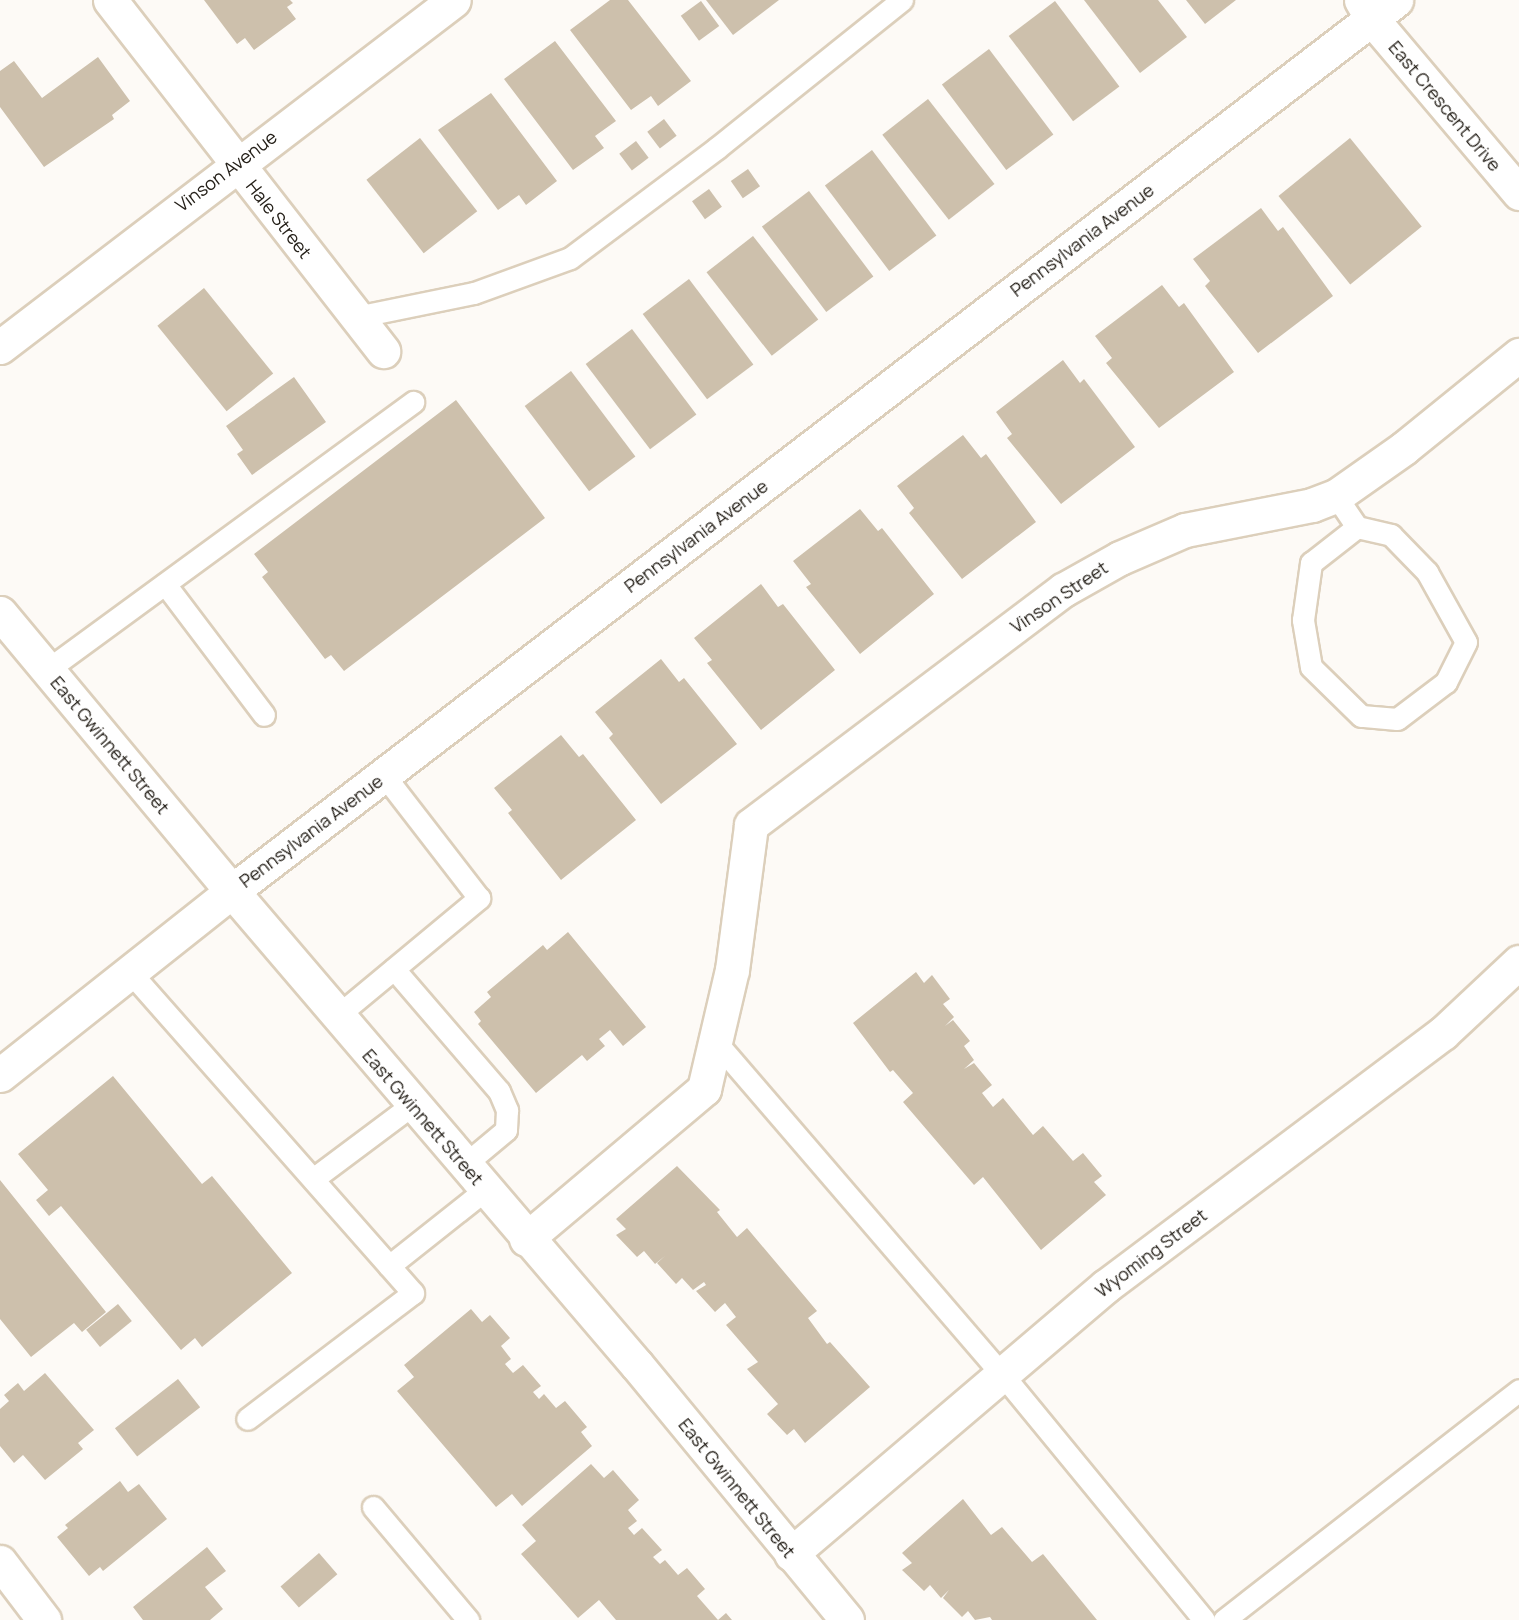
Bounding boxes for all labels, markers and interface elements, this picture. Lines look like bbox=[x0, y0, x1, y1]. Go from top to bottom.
street label: East Crescent Drive bbox=[1384, 37, 1506, 175]
street label: Vinson Avenue bbox=[171, 126, 281, 216]
street label: Hale Street bbox=[242, 176, 316, 262]
street label: Pennsylvania Avenue bbox=[1006, 179, 1158, 301]
street label: Pennsylvania Avenue bbox=[620, 475, 772, 597]
street label: Vinson Street bbox=[1006, 557, 1112, 637]
street label: East Gwinnett Street bbox=[46, 672, 174, 818]
street label: Pennsylvania Avenue bbox=[235, 770, 387, 892]
street label: East Gwinnett Street bbox=[358, 1045, 488, 1189]
street label: Wyoming Street bbox=[1091, 1204, 1211, 1302]
street label: East Gwinnett Street bbox=[674, 1414, 800, 1562]

